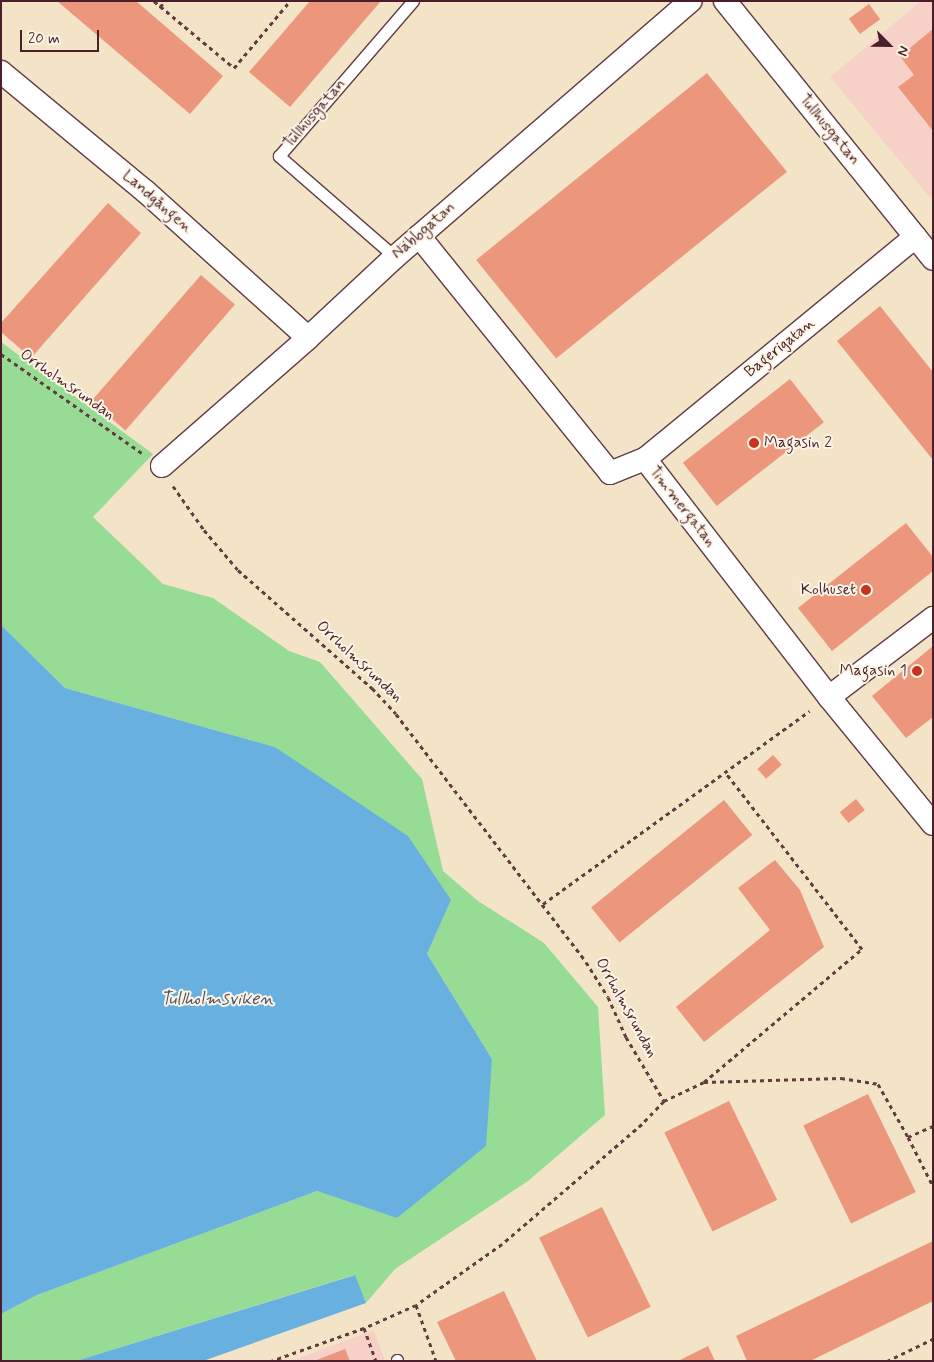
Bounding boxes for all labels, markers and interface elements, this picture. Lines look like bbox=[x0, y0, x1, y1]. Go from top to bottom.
scale bar bbox=[22, 20, 101, 52]
north arrow bbox=[864, 20, 914, 70]
text: 20 m bbox=[28, 29, 60, 49]
text: N bbox=[893, 43, 913, 59]
street label: Tullhusgatan bbox=[280, 75, 350, 153]
street label: Tullhusgatan bbox=[795, 91, 863, 169]
street label: Landgången bbox=[118, 166, 196, 238]
street label: Näbbgatan bbox=[388, 198, 460, 264]
street label: Bagerigatan bbox=[741, 314, 819, 382]
street label: Orrholmsrundan bbox=[16, 345, 118, 425]
place label: Magasin 2 bbox=[764, 433, 832, 453]
marker: Magasin 2 bbox=[748, 437, 760, 449]
street label: Timmergatan bbox=[644, 463, 720, 551]
place label: Kolhuset bbox=[801, 580, 856, 600]
marker: Kolhuset bbox=[860, 584, 872, 596]
street label: Orrholmsrundan bbox=[312, 617, 406, 707]
place label: Magasin 1 bbox=[840, 661, 907, 681]
marker: Magasin 1 bbox=[911, 665, 923, 677]
street label: Orrholmsrundan bbox=[591, 955, 661, 1061]
water label: Tullholmsviken bbox=[160, 988, 274, 1010]

